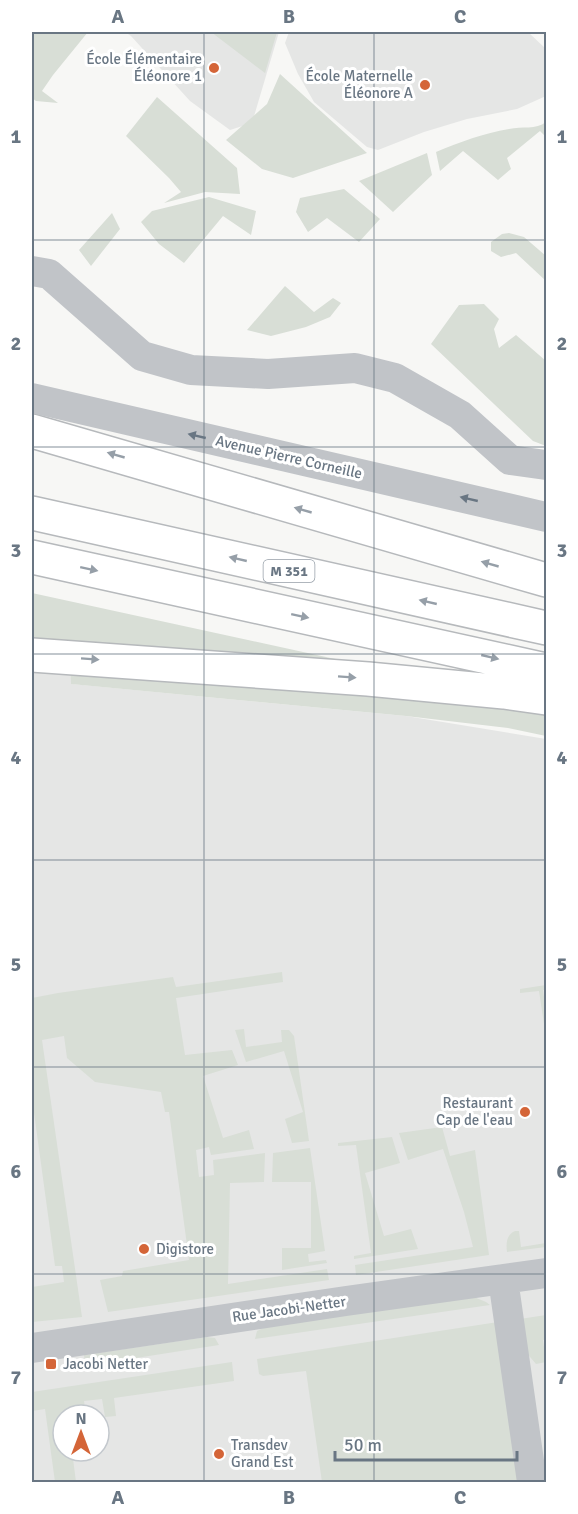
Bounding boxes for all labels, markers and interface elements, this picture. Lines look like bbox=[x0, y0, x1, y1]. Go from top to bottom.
text: A bbox=[112, 4, 125, 29]
text: B bbox=[283, 4, 295, 29]
text: C bbox=[454, 4, 466, 29]
place label: École Élémentaire Éléonore 1 bbox=[86, 49, 202, 85]
marker: École Élémentaire Éléonore 1 bbox=[207, 61, 221, 75]
place label: École Maternelle Éléonore A bbox=[305, 66, 413, 102]
marker: École Maternelle Éléonore A bbox=[418, 78, 432, 92]
text: 1 bbox=[11, 124, 22, 149]
text: 1 bbox=[557, 124, 568, 149]
text: 2 bbox=[11, 331, 21, 356]
text: 2 bbox=[557, 331, 567, 356]
one-way arrow bbox=[188, 430, 206, 440]
street label: Avenue Pierre Corneille bbox=[214, 431, 364, 483]
one-way arrow bbox=[107, 450, 125, 459]
one-way arrow bbox=[460, 493, 478, 503]
one-way arrow bbox=[294, 505, 312, 514]
text: 3 bbox=[11, 538, 21, 563]
text: 3 bbox=[557, 538, 567, 563]
one-way arrow bbox=[228, 554, 247, 563]
one-way arrow bbox=[481, 559, 499, 568]
road number: M 351 bbox=[264, 560, 314, 582]
one-way arrow bbox=[79, 565, 98, 574]
one-way arrow bbox=[418, 597, 437, 606]
one-way arrow bbox=[290, 611, 309, 621]
one-way arrow bbox=[481, 653, 499, 663]
one-way arrow bbox=[80, 654, 99, 663]
one-way arrow bbox=[338, 672, 357, 682]
text: 4 bbox=[11, 745, 22, 770]
text: 4 bbox=[557, 745, 568, 770]
text: 5 bbox=[11, 952, 21, 977]
text: 5 bbox=[557, 952, 567, 977]
place label: Restaurant Cap de l'eau bbox=[436, 1094, 513, 1129]
marker: Restaurant Cap de l'eau bbox=[518, 1105, 532, 1119]
text: 6 bbox=[11, 1159, 22, 1184]
text: 6 bbox=[557, 1159, 568, 1184]
place label: Digistore bbox=[156, 1240, 214, 1258]
marker: Digistore bbox=[137, 1242, 151, 1256]
street label: Rue Jacobi-Netter bbox=[231, 1292, 347, 1326]
place label: Jacobi Netter bbox=[63, 1355, 149, 1373]
marker: Jacobi Netter bbox=[44, 1357, 58, 1371]
text: 7 bbox=[11, 1365, 22, 1390]
text: 7 bbox=[557, 1365, 568, 1390]
north arrow bbox=[51, 1403, 111, 1463]
text: N bbox=[75, 1409, 87, 1429]
scale bar bbox=[335, 1424, 516, 1462]
text: 50 m bbox=[344, 1434, 382, 1456]
place label: Transdev Grand Est bbox=[231, 1436, 293, 1471]
marker: Transdev Grand Est bbox=[212, 1447, 226, 1461]
text: A bbox=[112, 1485, 125, 1510]
text: B bbox=[283, 1485, 295, 1510]
text: C bbox=[454, 1485, 466, 1510]

